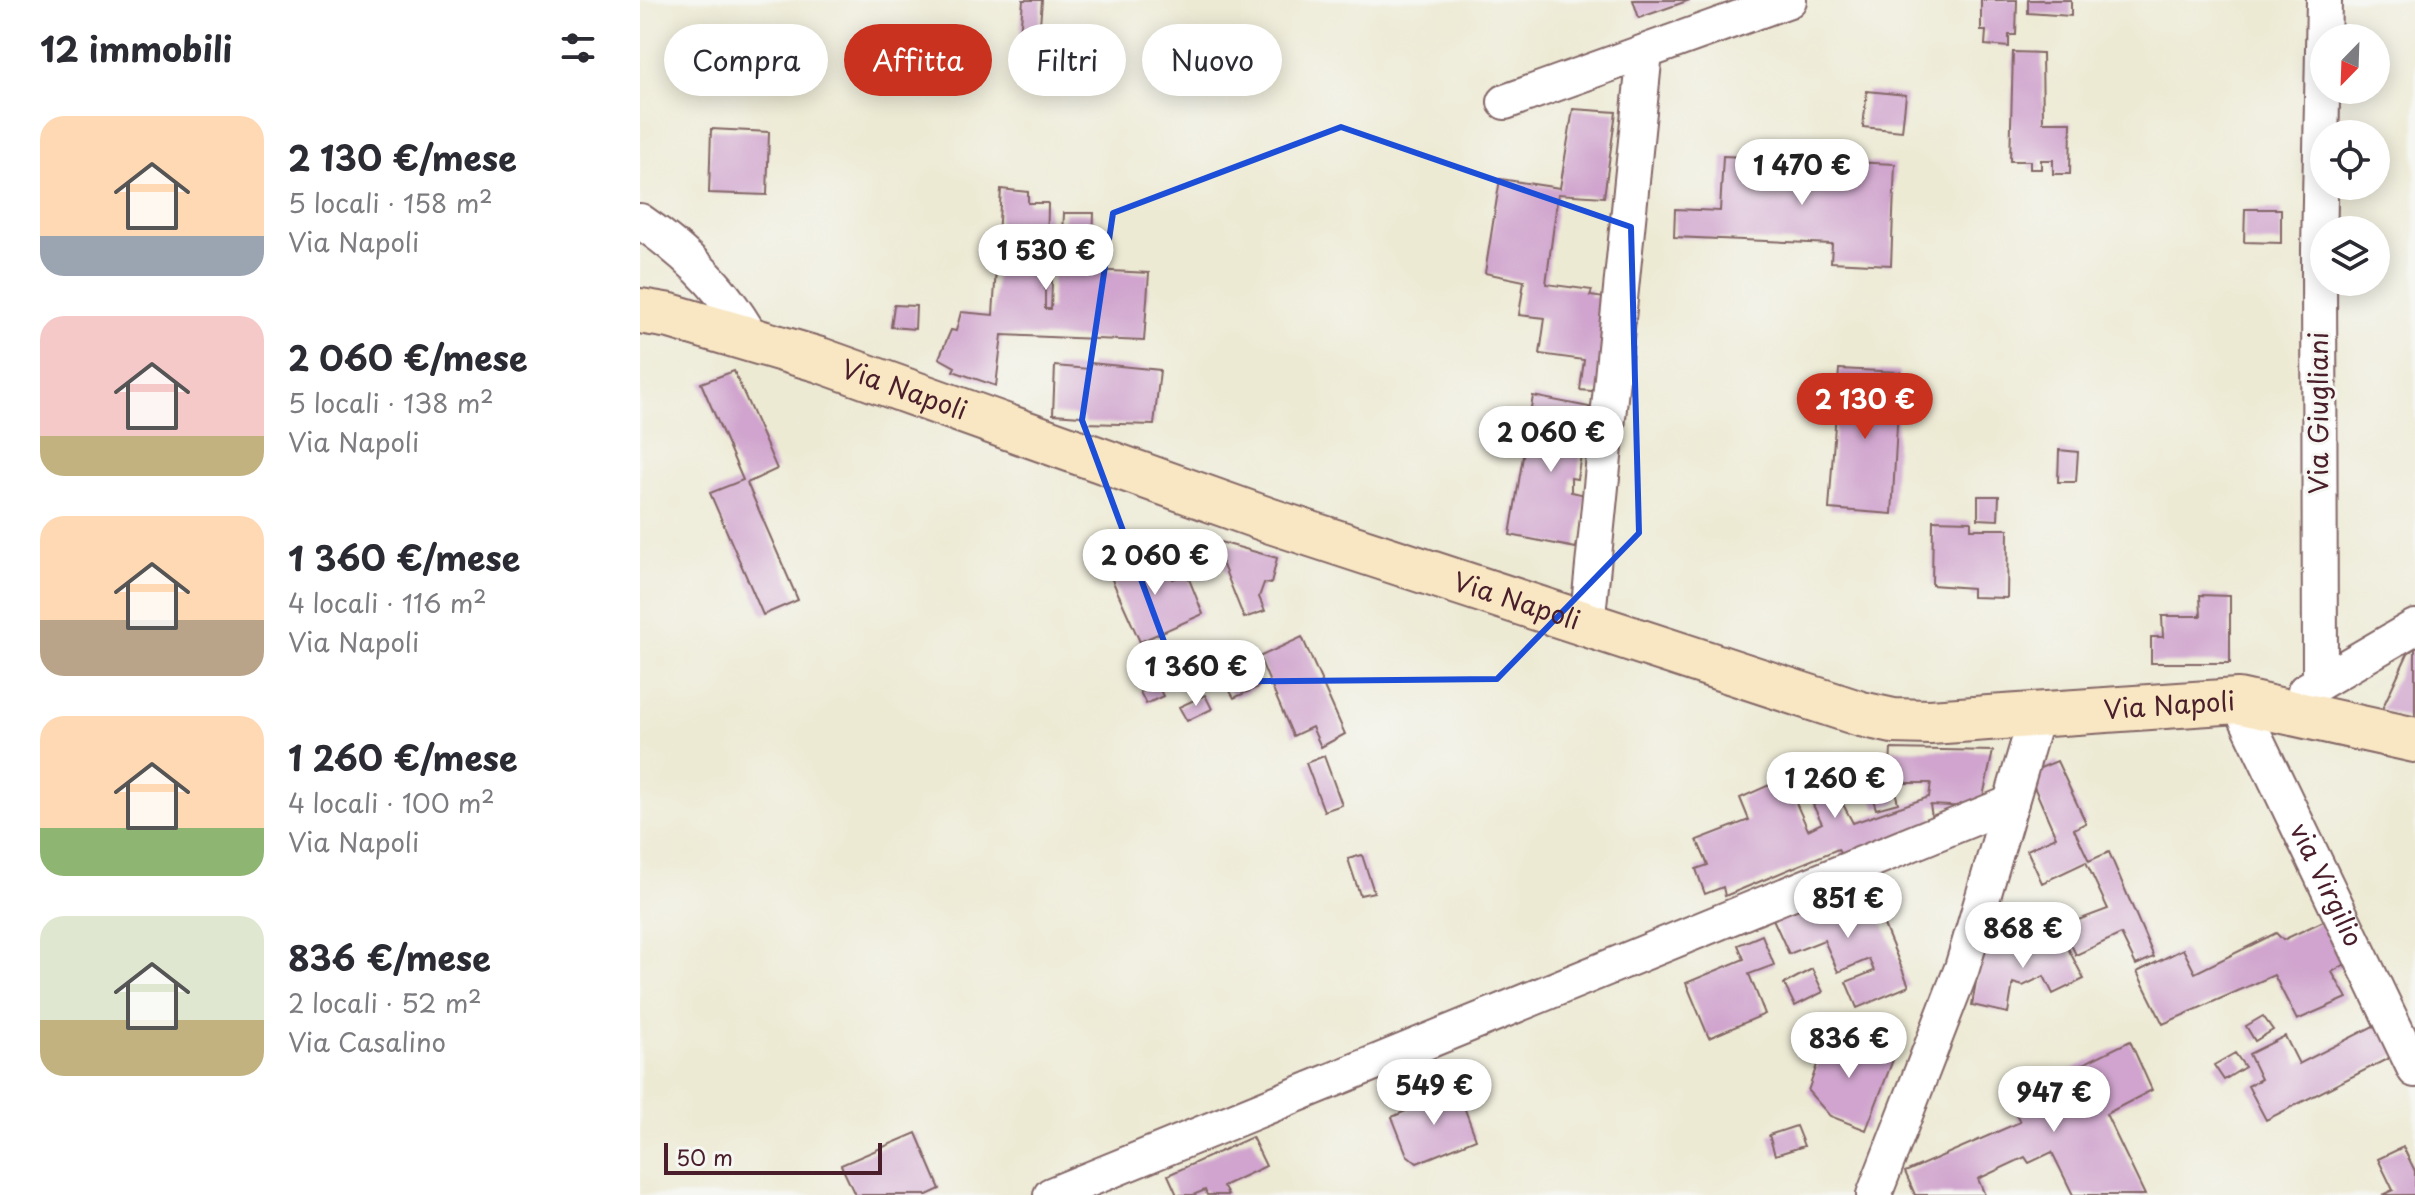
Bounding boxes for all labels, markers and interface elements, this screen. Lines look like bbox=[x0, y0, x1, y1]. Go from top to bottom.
text: 12 immobili bbox=[40, 22, 232, 74]
chip: Compra bbox=[664, 24, 828, 96]
chip: Affitta bbox=[844, 24, 992, 96]
chip: Filtri bbox=[1008, 24, 1126, 96]
chip: Nuovo bbox=[1142, 24, 1282, 96]
north arrow bbox=[2310, 24, 2390, 104]
map controls bbox=[2310, 24, 2390, 296]
icon: filters bbox=[556, 26, 600, 70]
button: locate bbox=[2310, 120, 2390, 200]
text: 2 130 €/mese bbox=[288, 131, 517, 183]
pin: 1 470 € bbox=[1728, 139, 1876, 207]
text: 1 470 € bbox=[1753, 145, 1851, 184]
icon: home bbox=[104, 148, 200, 244]
text: 5 locali · 158 m² bbox=[288, 183, 493, 222]
button: layers bbox=[2310, 216, 2390, 296]
text: Via Napoli bbox=[288, 222, 419, 261]
pin: 1 530 € bbox=[972, 224, 1120, 292]
text: 1 530 € bbox=[996, 230, 1096, 269]
text: 2 060 €/mese bbox=[288, 331, 528, 383]
street label: Via Giugliani bbox=[2298, 332, 2337, 494]
icon: home bbox=[104, 348, 200, 444]
street label: Via Napoli bbox=[836, 348, 973, 429]
pin: 2 130 € bbox=[1791, 373, 1939, 441]
text: 2 130 € bbox=[1815, 379, 1915, 418]
text: 5 locali · 138 m² bbox=[288, 383, 494, 422]
pin: 2 060 € bbox=[1477, 406, 1625, 474]
text: 2 060 € bbox=[1497, 412, 1605, 451]
text: Via Napoli bbox=[288, 422, 419, 461]
pin: 2 060 € bbox=[1081, 529, 1229, 597]
text: 1 360 €/mese bbox=[288, 531, 520, 583]
text: 2 060 € bbox=[1101, 535, 1209, 574]
icon: home bbox=[104, 548, 200, 644]
street label: Via Napoli bbox=[1449, 561, 1586, 639]
text: 4 locali · 116 m² bbox=[288, 583, 487, 622]
text: Via Napoli bbox=[288, 622, 419, 661]
pin: 1 360 € bbox=[1122, 640, 1270, 708]
text: 1 360 € bbox=[1144, 646, 1248, 685]
street label: Via Napoli bbox=[2102, 680, 2236, 728]
text: 1 260 €/mese bbox=[288, 731, 518, 783]
icon: home bbox=[104, 748, 200, 844]
pin: 1 260 € bbox=[1761, 752, 1909, 820]
text: 1 260 € bbox=[1784, 758, 1886, 797]
text: 4 locali · 100 m² bbox=[288, 783, 495, 822]
street label: via Virgilio bbox=[2281, 816, 2374, 953]
text: Via Napoli bbox=[288, 822, 419, 861]
pin: 851 € bbox=[1792, 872, 1904, 940]
text: 851 € bbox=[1812, 878, 1884, 917]
pin: 868 € bbox=[1967, 902, 2079, 970]
text: 868 € bbox=[1983, 908, 2063, 947]
text: 836 €/mese bbox=[288, 931, 491, 983]
icon: home bbox=[104, 948, 200, 1044]
text: 2 locali · 52 m² bbox=[288, 983, 482, 1022]
pin: 836 € bbox=[1793, 1012, 1905, 1080]
text: 836 € bbox=[1809, 1018, 1889, 1057]
text: Via Casalino bbox=[288, 1022, 446, 1061]
pin: 549 € bbox=[1378, 1059, 1490, 1127]
text: 549 € bbox=[1395, 1065, 1473, 1104]
pin: 947 € bbox=[1998, 1066, 2110, 1134]
text: 947 € bbox=[2016, 1072, 2092, 1111]
scale bar bbox=[664, 1139, 882, 1175]
text: 50 m bbox=[676, 1140, 733, 1173]

